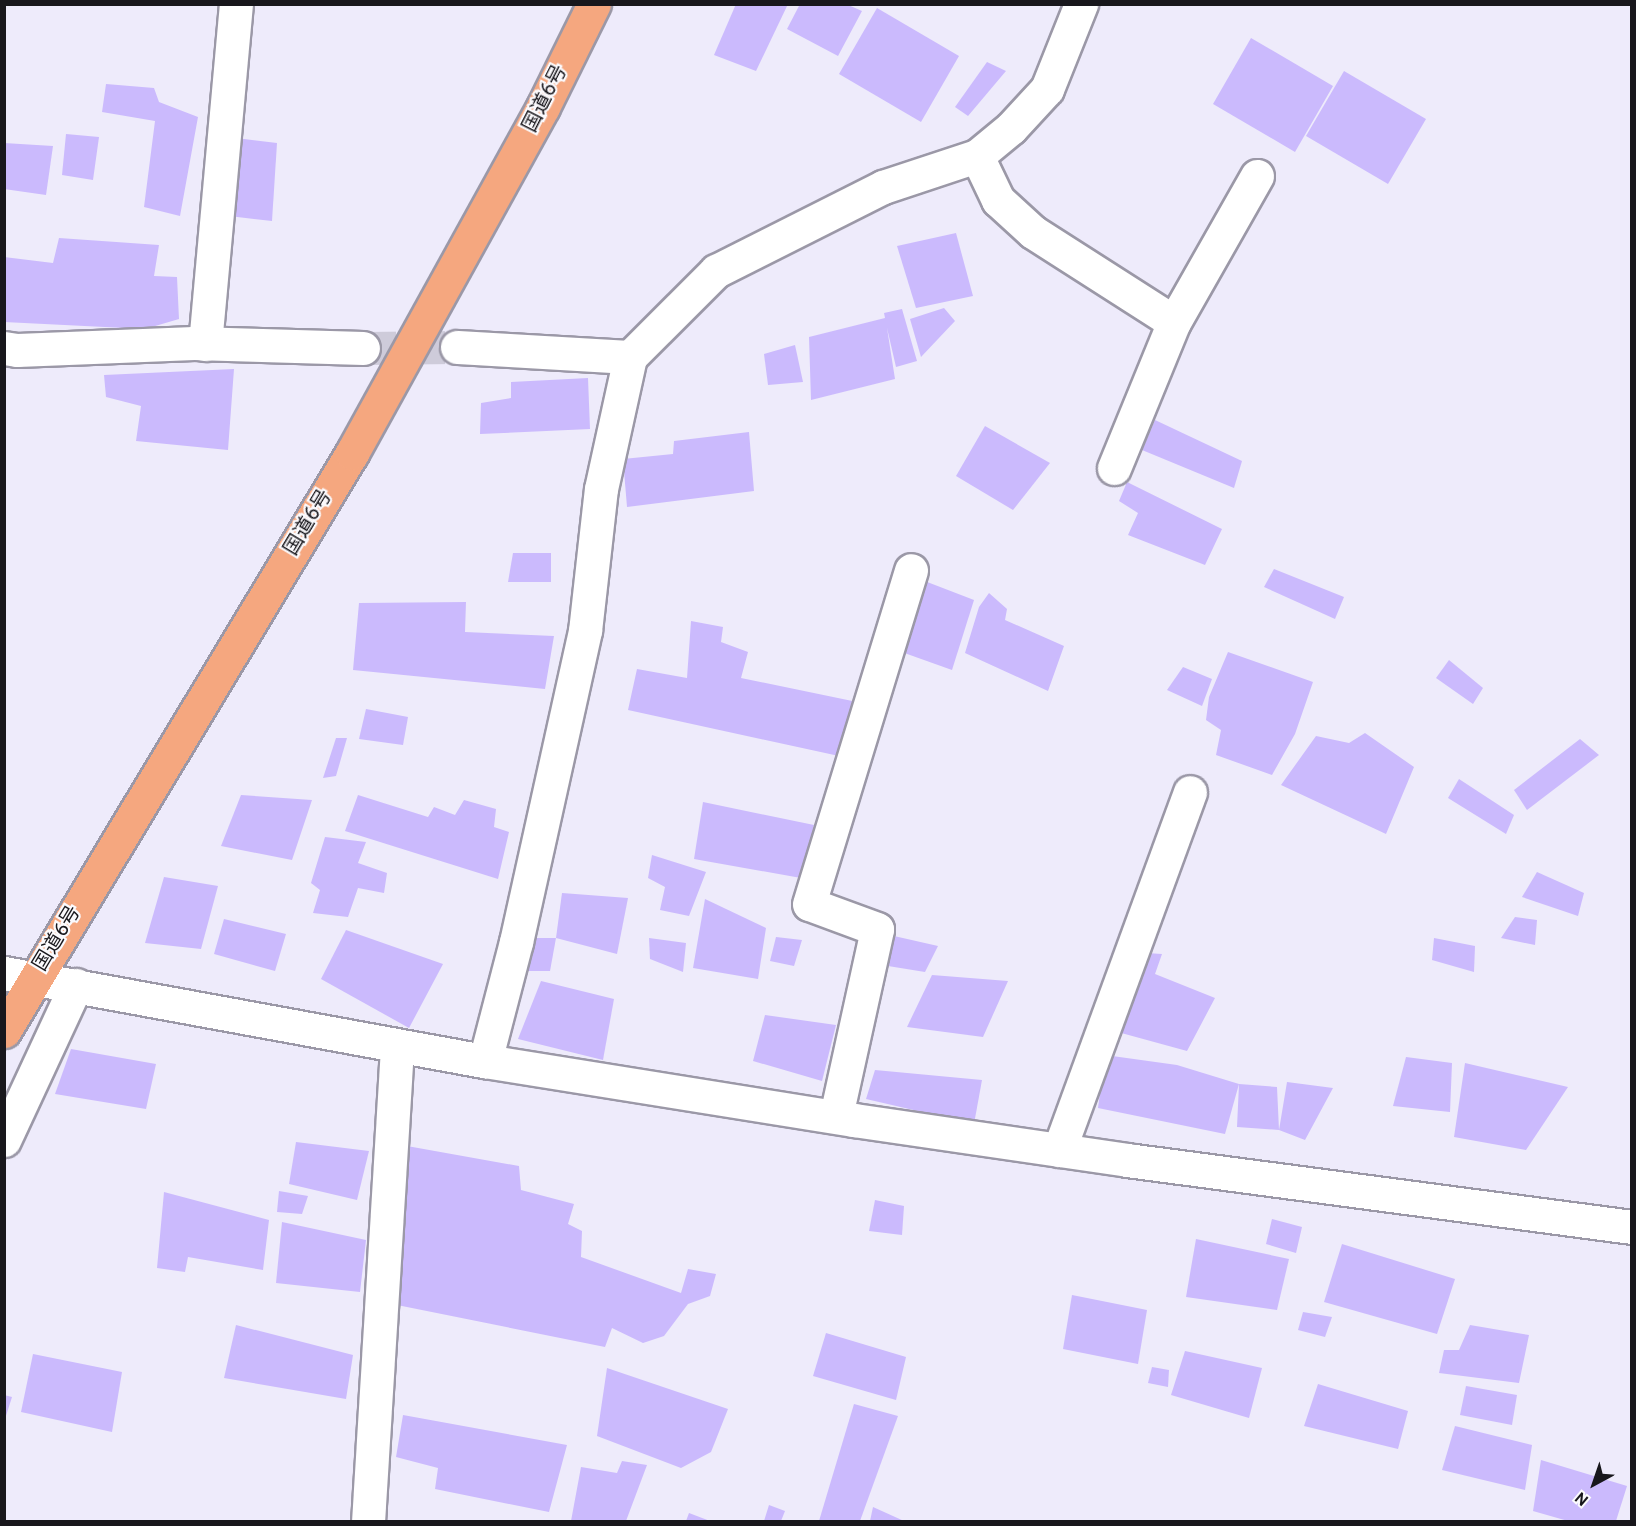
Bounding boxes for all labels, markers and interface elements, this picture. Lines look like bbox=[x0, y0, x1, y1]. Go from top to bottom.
street label: 国道6号 bbox=[519, 62, 573, 136]
street label: 国道6号 bbox=[280, 486, 338, 560]
street label: 国道6号 bbox=[29, 902, 87, 976]
north arrow bbox=[1564, 1454, 1624, 1514]
text: N bbox=[1572, 1486, 1593, 1509]

